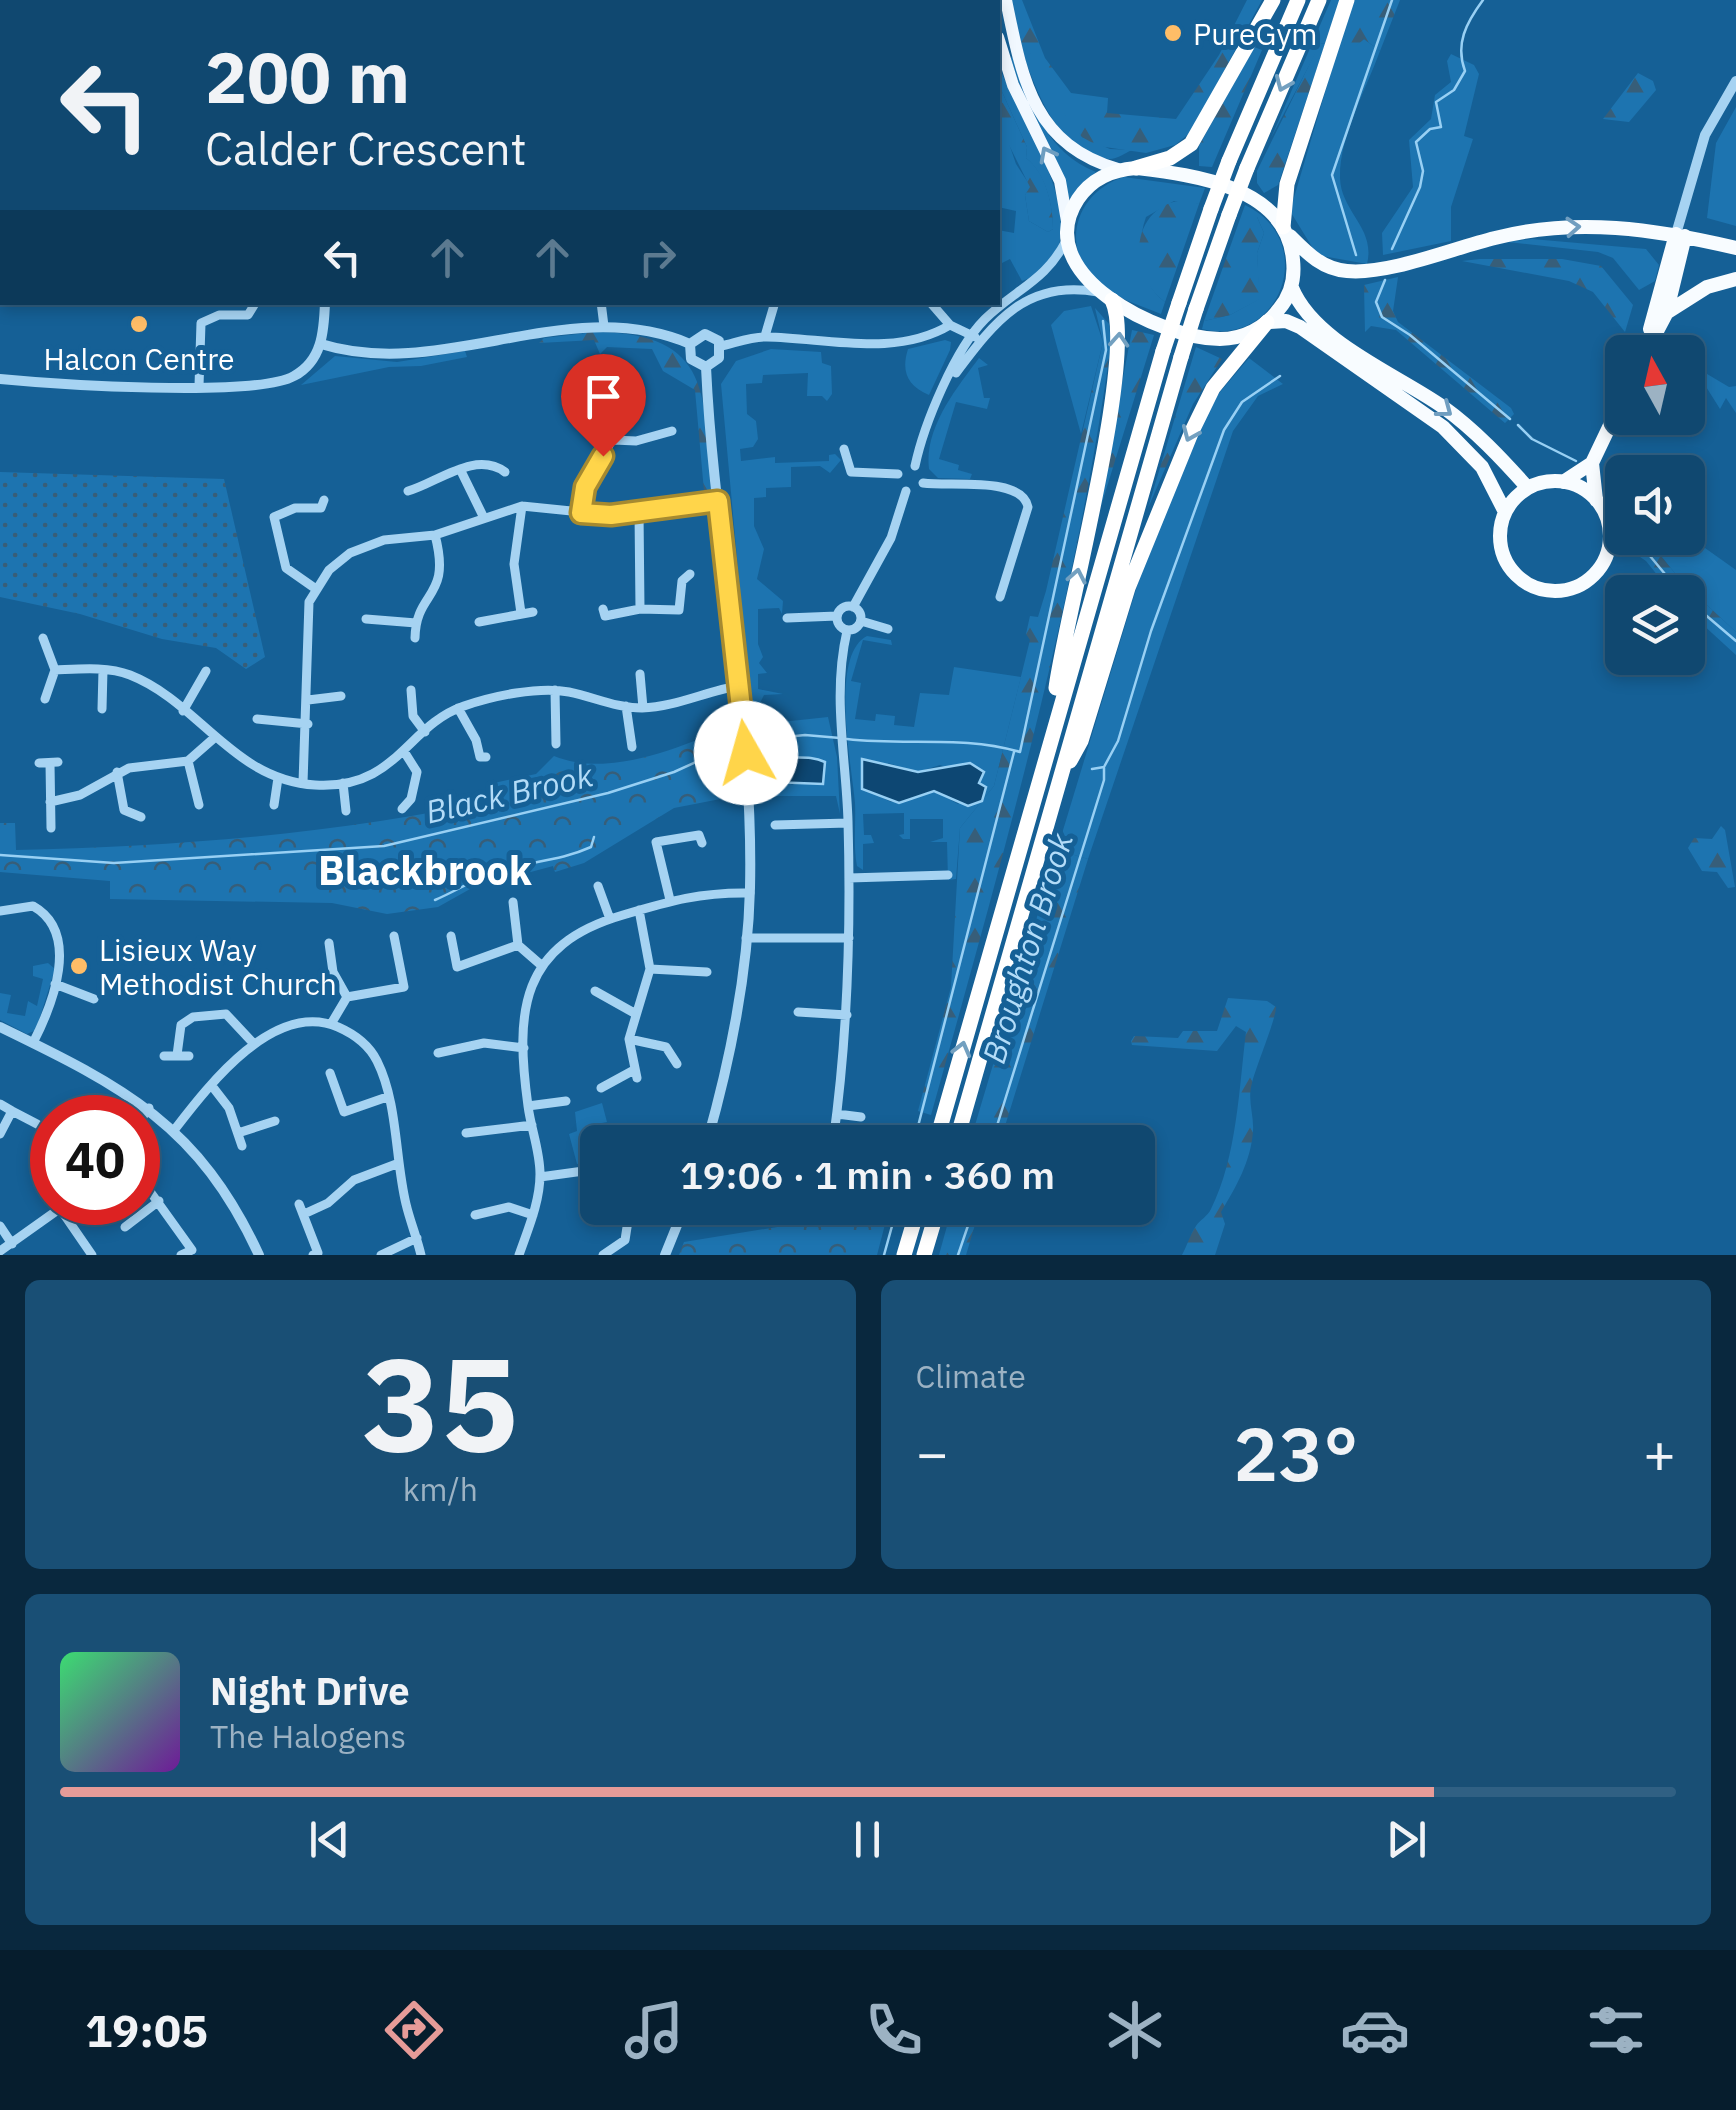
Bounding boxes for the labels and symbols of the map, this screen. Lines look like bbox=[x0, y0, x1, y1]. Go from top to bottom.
place label: PureGym bbox=[1193, 14, 1318, 53]
marker: PureGym bbox=[1162, 22, 1184, 44]
one-way arrow bbox=[1275, 74, 1295, 92]
one-way arrow bbox=[1039, 146, 1059, 164]
one-way arrow bbox=[1565, 217, 1581, 238]
marker: Halcon Centre bbox=[128, 313, 150, 335]
one-way arrow bbox=[1107, 332, 1129, 348]
north arrow bbox=[1605, 335, 1705, 435]
place label: Halcon Centre bbox=[43, 339, 235, 378]
pin bbox=[561, 354, 646, 457]
one-way arrow bbox=[1434, 398, 1452, 416]
one-way arrow bbox=[1182, 424, 1202, 442]
one-way arrow bbox=[1065, 568, 1086, 585]
position arrow bbox=[694, 701, 798, 805]
water label: Black Brook bbox=[421, 753, 598, 833]
water label: Broughton Brook bbox=[972, 827, 1082, 1068]
district label: Blackbrook bbox=[318, 844, 533, 896]
place label: Lisieux Way Methodist Church bbox=[99, 930, 337, 1003]
marker: Lisieux Way Methodist Church bbox=[68, 955, 90, 977]
one-way arrow bbox=[950, 1040, 971, 1058]
speed limit sign: 40 bbox=[30, 1095, 160, 1225]

